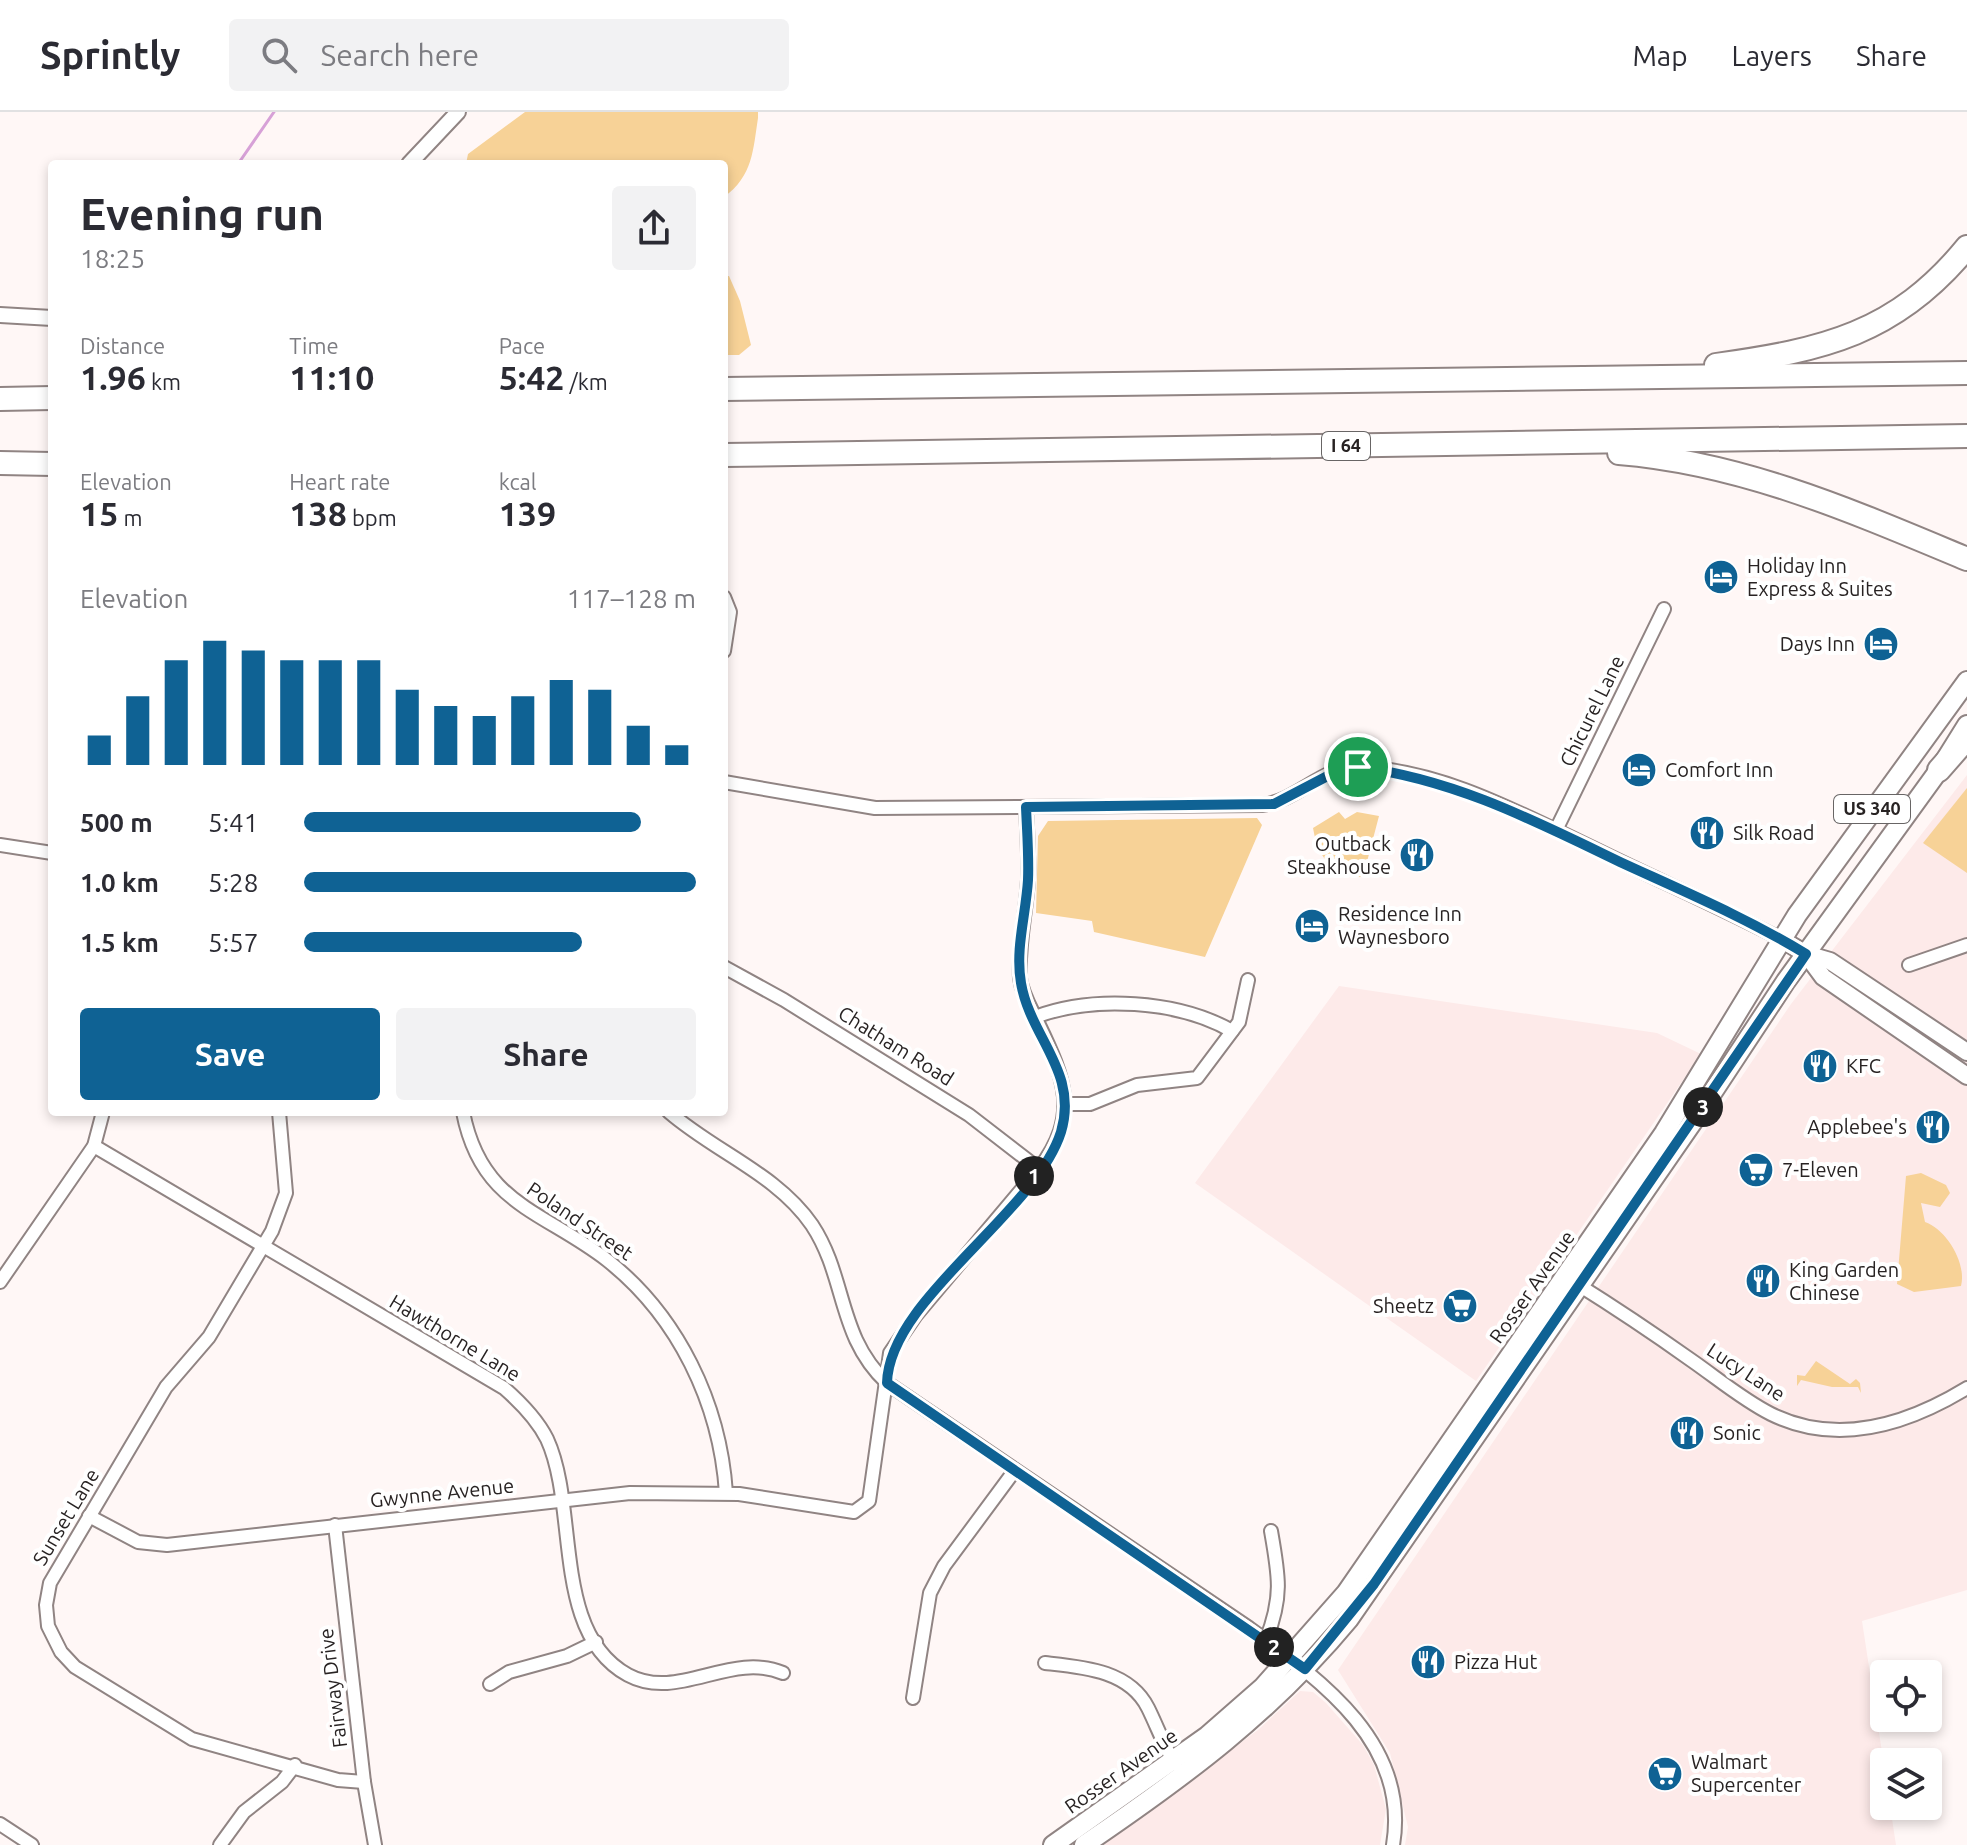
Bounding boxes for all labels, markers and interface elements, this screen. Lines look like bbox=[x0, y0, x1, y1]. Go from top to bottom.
search box bbox=[229, 19, 789, 91]
icon: search bbox=[257, 33, 301, 77]
text: Sprintly bbox=[40, 34, 181, 76]
text: Search here bbox=[321, 38, 479, 72]
text: Map bbox=[1632, 40, 1688, 71]
text: Layers bbox=[1732, 40, 1812, 71]
text: Share bbox=[1856, 40, 1927, 71]
button: share bbox=[612, 186, 696, 270]
text: Evening run bbox=[80, 189, 324, 238]
text: 18:25 bbox=[80, 244, 145, 273]
text: Distance bbox=[80, 333, 165, 358]
text: Time bbox=[289, 333, 339, 358]
text: Pace bbox=[499, 333, 545, 358]
text: 1.96 bbox=[80, 358, 146, 396]
text: 11:10 bbox=[289, 358, 374, 396]
text: 5:42 bbox=[499, 358, 565, 396]
text: km bbox=[146, 369, 181, 394]
text: /km bbox=[565, 369, 608, 394]
road number: I 64 bbox=[1322, 432, 1370, 460]
text: Elevation bbox=[80, 469, 172, 494]
text: Heart rate bbox=[289, 469, 391, 494]
text: kcal bbox=[499, 469, 537, 494]
text: 15 bbox=[80, 494, 118, 532]
text: 138 bbox=[289, 494, 347, 532]
text: 139 bbox=[499, 494, 556, 532]
text: m bbox=[118, 505, 142, 530]
text: bpm bbox=[347, 505, 397, 530]
place label: Holiday Inn Express & Suites bbox=[1747, 554, 1893, 600]
hotel icon: Holiday Inn Express & Suites bbox=[1702, 558, 1740, 596]
text: Elevation bbox=[80, 584, 188, 613]
text: 117–128 m bbox=[567, 584, 696, 613]
hotel icon: Days Inn bbox=[1862, 625, 1900, 663]
place label: Days Inn bbox=[1780, 632, 1855, 655]
street label: Chicurel Lane bbox=[1555, 652, 1628, 770]
pin bbox=[1324, 733, 1392, 801]
icon: arrive bbox=[1336, 745, 1380, 789]
hotel icon: Comfort Inn bbox=[1620, 751, 1658, 789]
place label: Comfort Inn bbox=[1665, 758, 1773, 781]
road number: US 340 bbox=[1834, 795, 1910, 823]
text: 500 m bbox=[80, 808, 153, 837]
text: 5:41 bbox=[208, 808, 258, 837]
restaurant icon: Silk Road bbox=[1688, 814, 1726, 852]
place label: Silk Road bbox=[1733, 821, 1814, 844]
place label: Outback Steakhouse bbox=[1287, 832, 1391, 878]
restaurant icon: Outback Steakhouse bbox=[1398, 836, 1436, 874]
text: 1.0 km bbox=[80, 868, 159, 897]
text: 5:28 bbox=[208, 868, 258, 897]
place label: Residence Inn Waynesboro bbox=[1338, 902, 1462, 948]
hotel icon: Residence Inn Waynesboro bbox=[1293, 907, 1331, 945]
text: 1.5 km bbox=[80, 928, 159, 957]
text: 5:57 bbox=[208, 928, 258, 957]
street label: Chatham Road bbox=[834, 1001, 958, 1090]
button: Save bbox=[80, 1008, 380, 1100]
button: Share bbox=[396, 1008, 696, 1100]
restaurant icon: KFC bbox=[1801, 1047, 1839, 1085]
place label: KFC bbox=[1846, 1054, 1881, 1077]
pin: 3 bbox=[1683, 1087, 1723, 1127]
text: 3 bbox=[1697, 1094, 1709, 1119]
restaurant icon: Applebee's bbox=[1914, 1108, 1952, 1146]
place label: Applebee's bbox=[1807, 1115, 1907, 1138]
supermarket icon: 7-Eleven bbox=[1737, 1151, 1775, 1189]
pin: 1 bbox=[1014, 1156, 1054, 1196]
place label: 7-Eleven bbox=[1782, 1158, 1859, 1181]
text: 1 bbox=[1028, 1163, 1040, 1188]
street label: Poland Street bbox=[523, 1177, 638, 1264]
street label: Rosser Avenue bbox=[1484, 1226, 1579, 1347]
place label: King Garden Chinese bbox=[1789, 1258, 1899, 1304]
restaurant icon: King Garden Chinese bbox=[1744, 1262, 1782, 1300]
supermarket icon: Sheetz bbox=[1441, 1287, 1479, 1325]
street label: Hawthorne Lane bbox=[386, 1290, 525, 1386]
place label: Sheetz bbox=[1373, 1294, 1434, 1317]
street label: Lucy Lane bbox=[1703, 1338, 1790, 1405]
restaurant icon: Sonic bbox=[1668, 1414, 1706, 1452]
place label: Sonic bbox=[1713, 1421, 1761, 1444]
street label: Sunset Lane bbox=[28, 1464, 103, 1569]
street label: Gwynne Avenue bbox=[369, 1474, 515, 1511]
street label: Fairway Drive bbox=[314, 1627, 351, 1749]
pin: 2 bbox=[1254, 1627, 1294, 1667]
text: 2 bbox=[1268, 1634, 1280, 1659]
restaurant icon: Pizza Hut bbox=[1409, 1643, 1447, 1681]
place label: Pizza Hut bbox=[1454, 1650, 1537, 1673]
map controls bbox=[1870, 1660, 1942, 1820]
button: locate bbox=[1870, 1660, 1942, 1732]
street label: Rosser Avenue bbox=[1060, 1723, 1181, 1818]
button: layers bbox=[1870, 1748, 1942, 1820]
place label: Walmart Supercenter bbox=[1691, 1750, 1802, 1796]
supermarket icon: Walmart Supercenter bbox=[1646, 1755, 1684, 1793]

